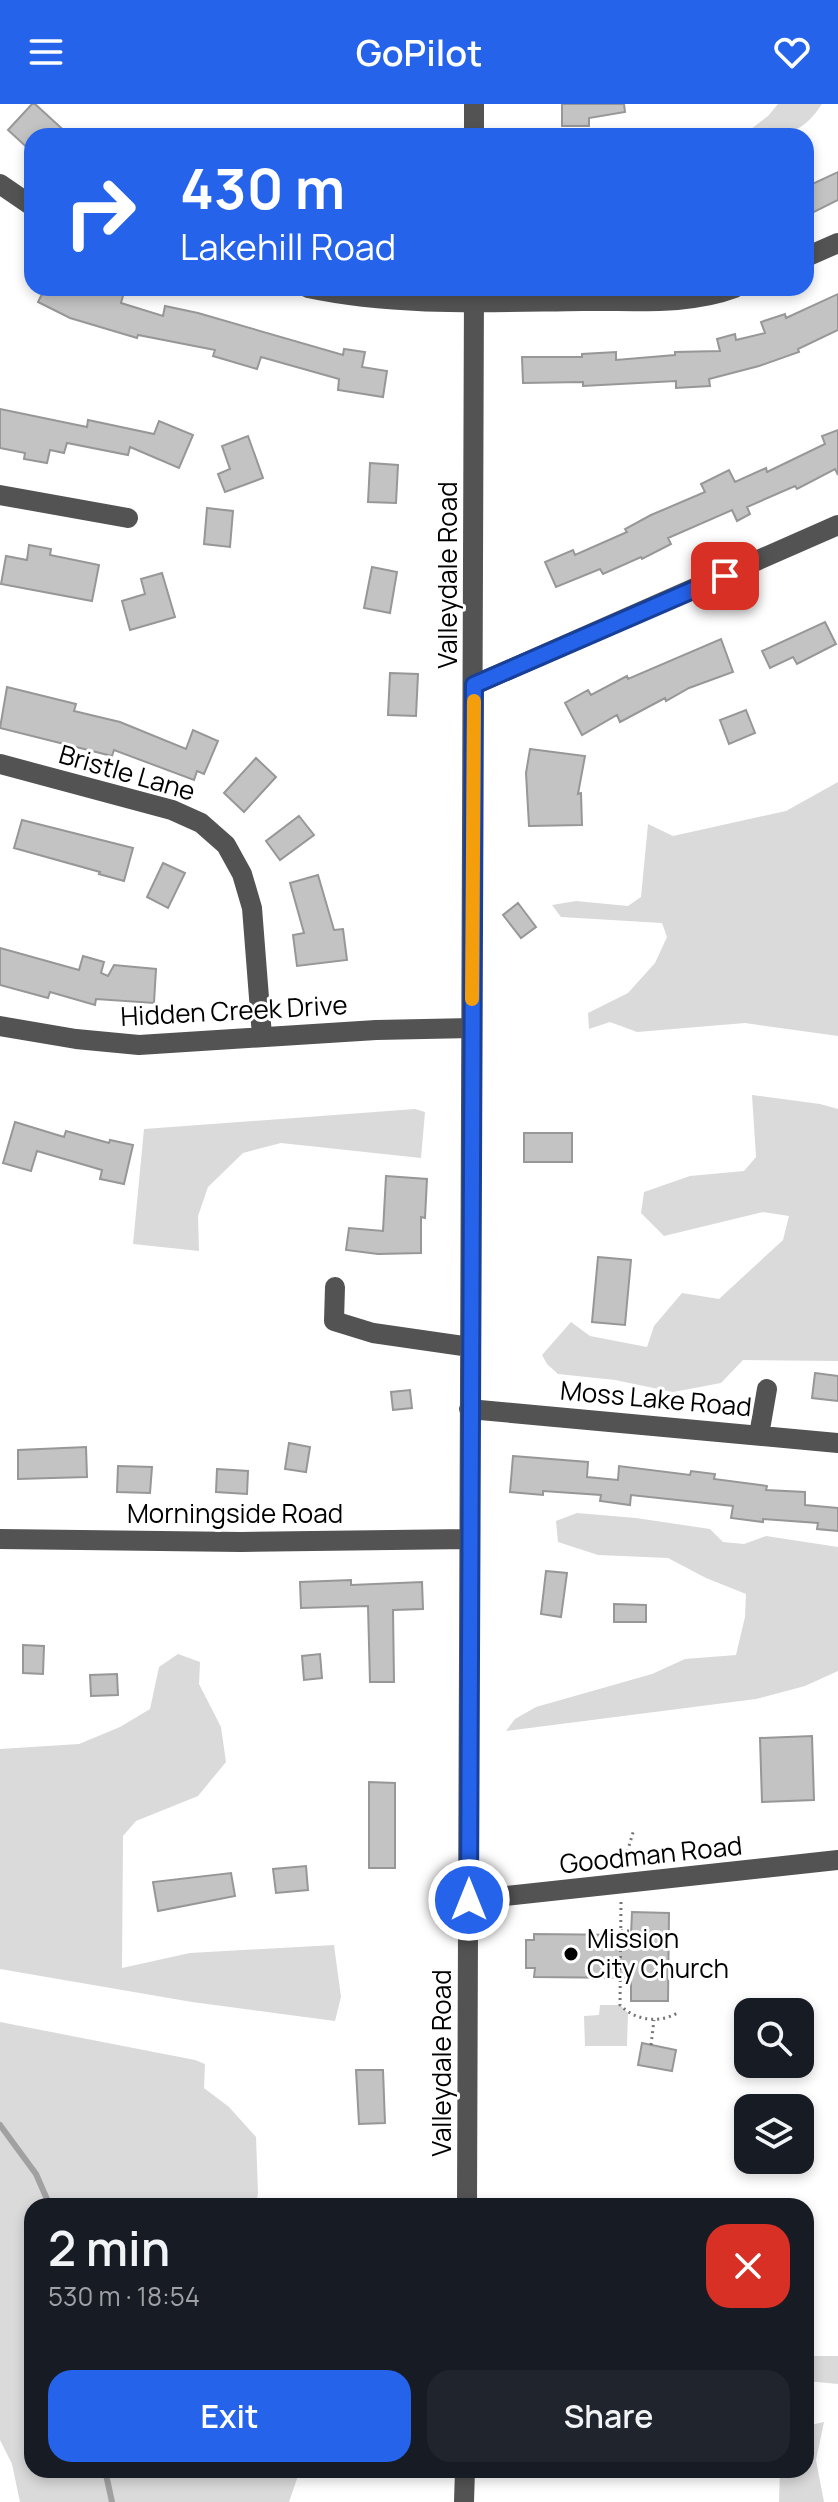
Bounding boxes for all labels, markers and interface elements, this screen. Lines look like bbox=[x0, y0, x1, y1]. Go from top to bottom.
text: GoPilot bbox=[356, 28, 482, 77]
icon: menu bbox=[24, 30, 68, 74]
icon: heart bbox=[770, 30, 814, 74]
text: 430 m bbox=[180, 149, 345, 226]
icon: right bbox=[48, 160, 152, 264]
text: Lakehill Road bbox=[180, 222, 396, 271]
street label: Valleydale Road bbox=[429, 481, 465, 669]
pin bbox=[691, 542, 759, 610]
icon: arrive bbox=[703, 554, 747, 598]
street label: Bristle Lane bbox=[55, 735, 200, 809]
street label: Hidden Creek Drive bbox=[120, 986, 348, 1034]
street label: Moss Lake Road bbox=[559, 1372, 753, 1424]
street label: Morningside Road bbox=[127, 1495, 343, 1531]
street label: Goodman Road bbox=[558, 1827, 744, 1881]
position arrow bbox=[427, 1858, 511, 1942]
place label: Mission City Church bbox=[587, 1920, 729, 1986]
marker: Mission City Church bbox=[562, 1945, 580, 1963]
street label: Valleydale Road bbox=[423, 1969, 459, 2157]
map controls bbox=[734, 1998, 814, 2174]
button: search bbox=[734, 1998, 814, 2078]
button: layers bbox=[734, 2094, 814, 2174]
text: 2 min bbox=[48, 2215, 170, 2280]
button: close bbox=[706, 2224, 790, 2308]
text: 530 m · 18:54 bbox=[48, 2278, 200, 2314]
button: Exit bbox=[48, 2370, 411, 2462]
button: Share bbox=[427, 2370, 790, 2462]

